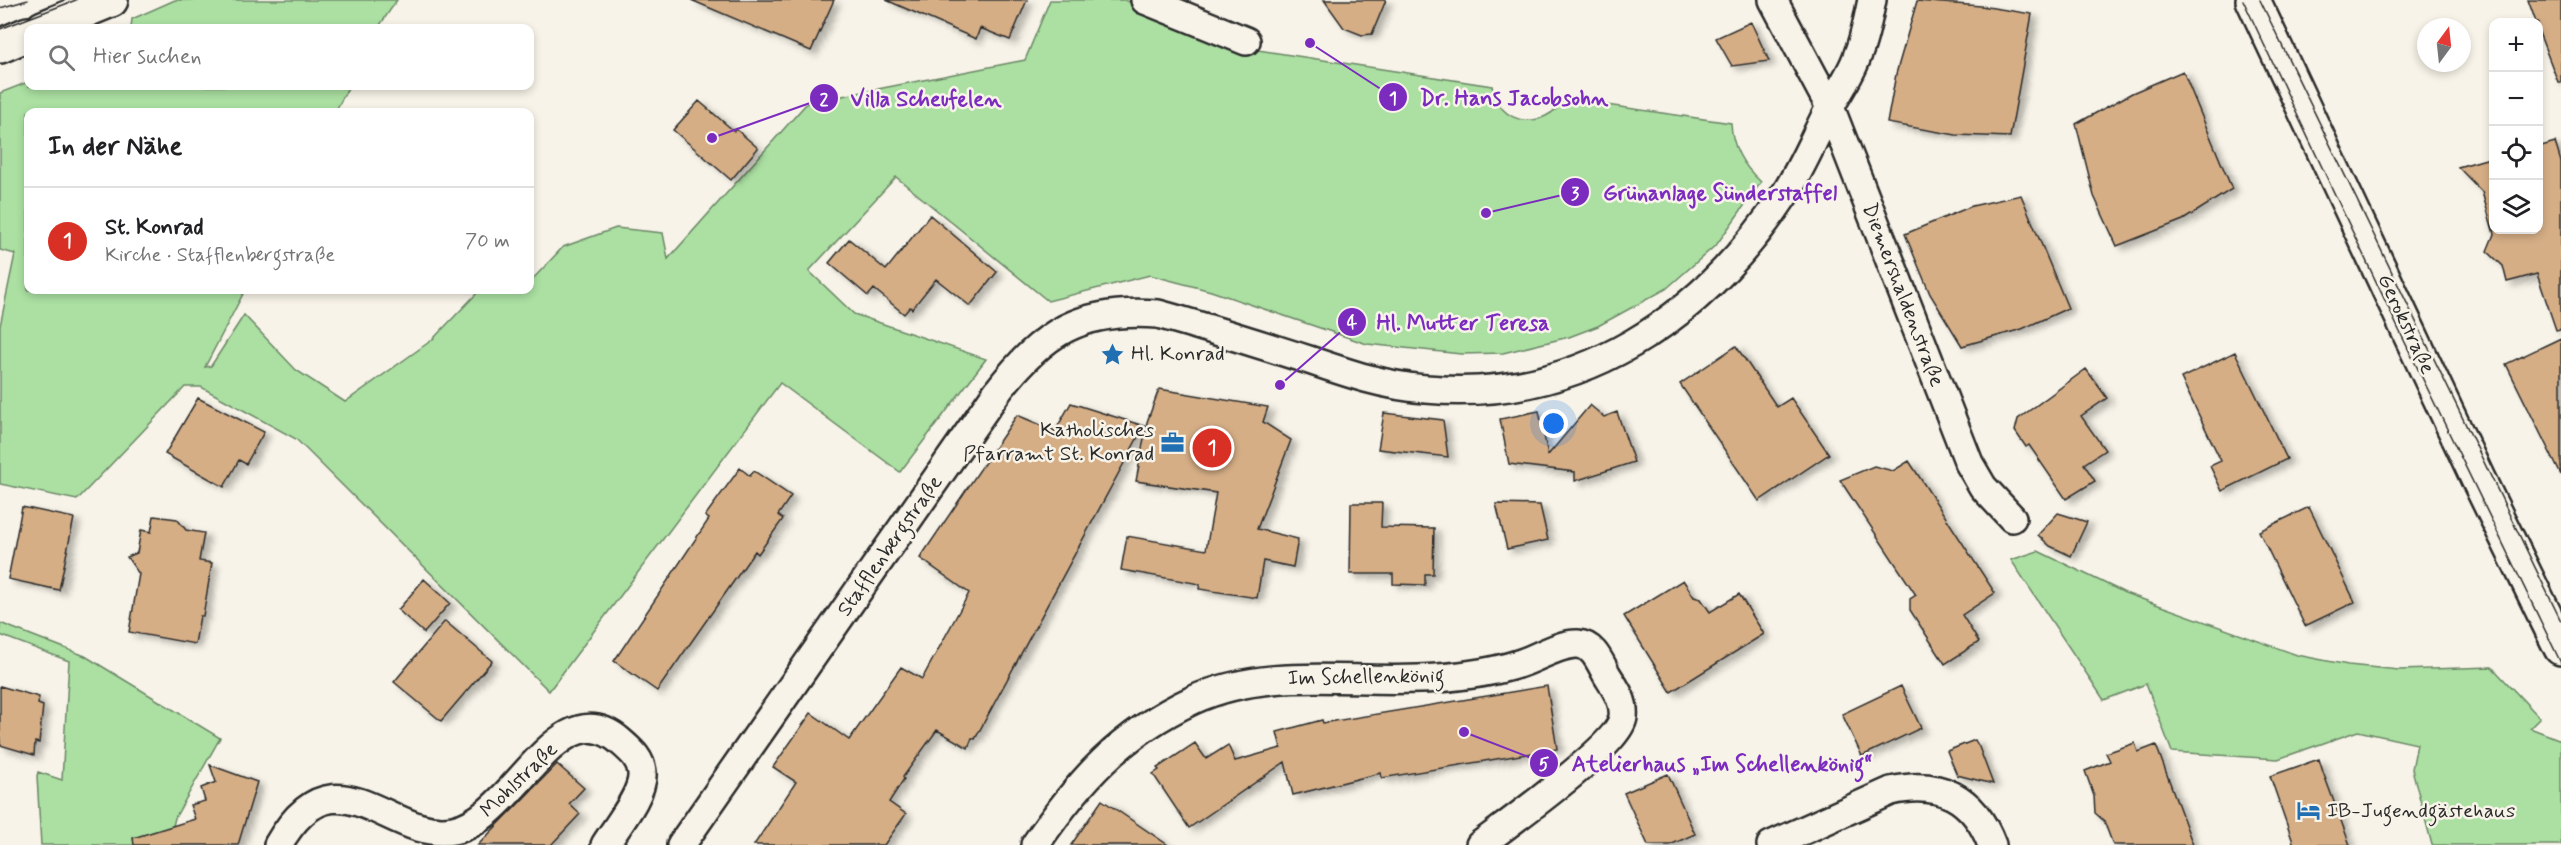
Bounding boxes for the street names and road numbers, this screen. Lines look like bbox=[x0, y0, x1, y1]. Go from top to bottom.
street label: Diemershaldenstraße bbox=[1855, 199, 1951, 391]
street label: Gerokstraße bbox=[2371, 269, 2441, 379]
street label: Stafflenbergstraße bbox=[831, 470, 951, 623]
street label: Im Schellenkönig bbox=[1287, 662, 1445, 694]
street label: Mohlstraße bbox=[474, 736, 564, 824]

